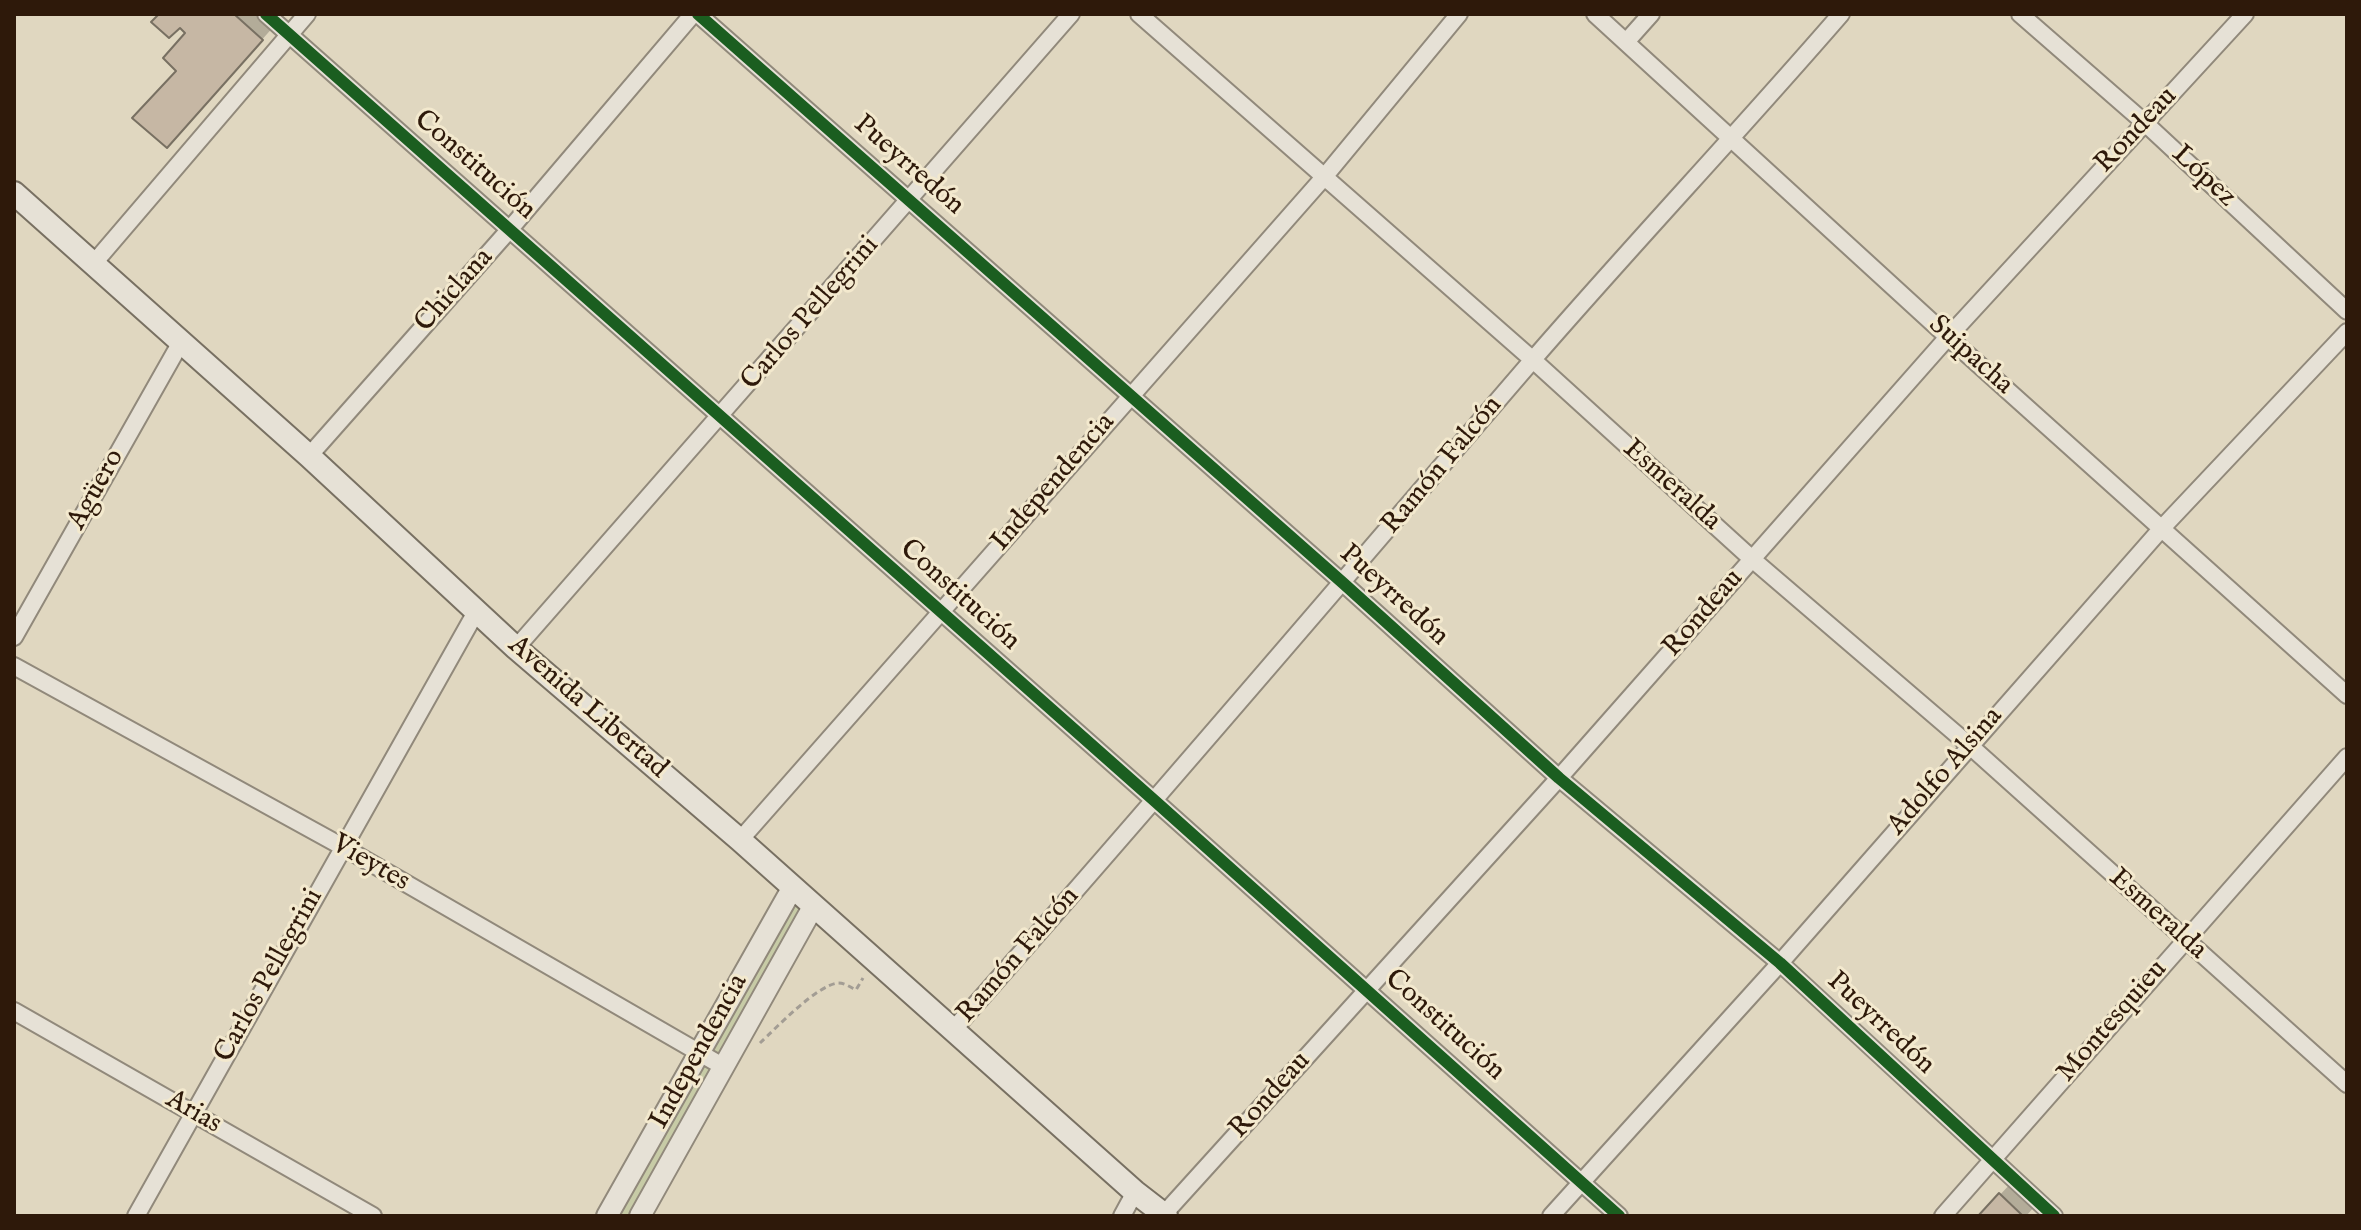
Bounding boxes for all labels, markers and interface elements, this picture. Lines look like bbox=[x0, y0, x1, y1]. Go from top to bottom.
street label: Rondeau bbox=[2089, 81, 2185, 181]
street label: Constitución bbox=[406, 104, 542, 228]
street label: Pueyrredón bbox=[846, 109, 970, 223]
street label: López bbox=[2164, 139, 2242, 215]
street label: Carlos Pellegrini bbox=[735, 230, 887, 398]
street label: Chiclana bbox=[409, 242, 501, 340]
street label: Suipacha bbox=[1921, 309, 2019, 403]
street label: Ramón Falcón bbox=[1376, 390, 1510, 542]
street label: Independencia bbox=[985, 407, 1123, 559]
street label: Esmeralda bbox=[1615, 433, 1727, 539]
street label: Agüero bbox=[61, 444, 133, 536]
street label: Constitución bbox=[892, 533, 1026, 659]
street label: Pueyrredón bbox=[1331, 538, 1455, 654]
street label: Rondeau bbox=[1657, 563, 1751, 665]
street label: Avenida Libertad bbox=[500, 629, 674, 787]
street label: Adolfo Alsina bbox=[1881, 701, 2011, 843]
street label: Vieytes bbox=[325, 828, 415, 900]
street label: Esmeralda bbox=[2101, 862, 2213, 968]
street label: Ramón Falcón bbox=[951, 881, 1087, 1031]
street label: Carlos Pellegrini bbox=[209, 883, 331, 1069]
street label: Montesquieu bbox=[2051, 954, 2175, 1090]
street label: Constitución bbox=[1377, 963, 1511, 1089]
street label: Pueyrredón bbox=[1819, 965, 1941, 1083]
street label: Independencia bbox=[644, 969, 756, 1135]
street label: Rondeau bbox=[1223, 1046, 1319, 1146]
street label: Arias bbox=[159, 1084, 227, 1142]

